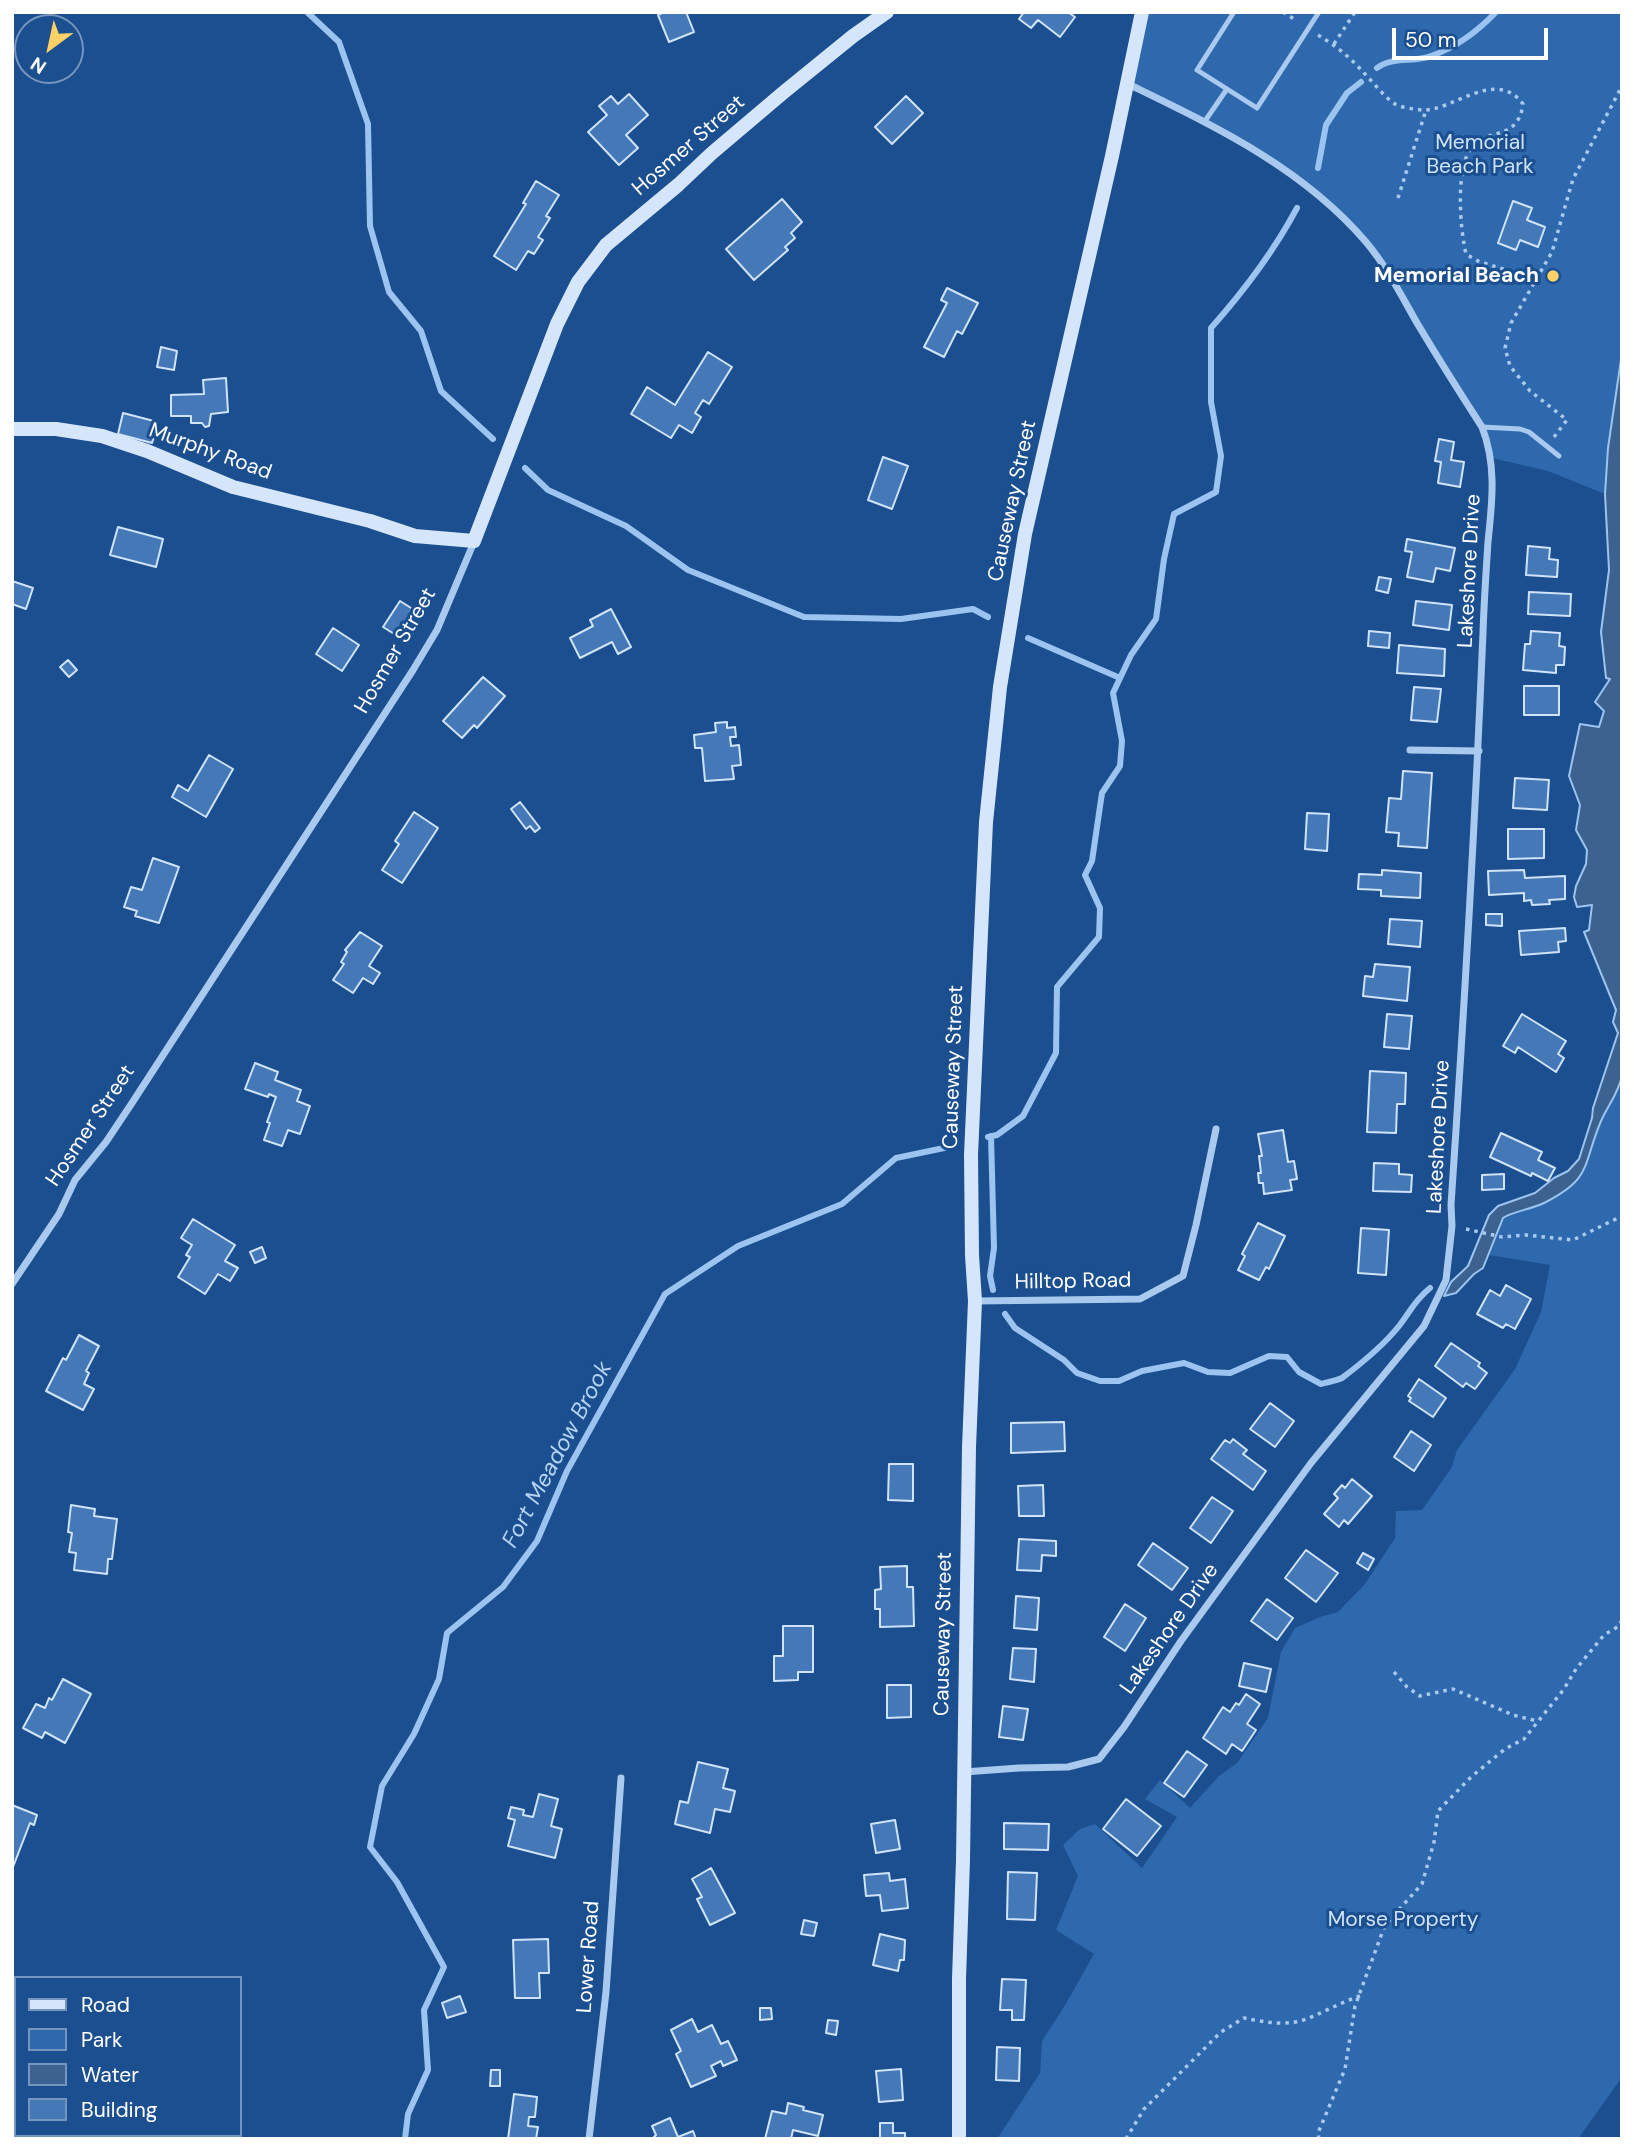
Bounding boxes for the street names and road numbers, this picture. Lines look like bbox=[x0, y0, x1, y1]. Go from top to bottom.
street label: Hosmer Street bbox=[628, 90, 750, 202]
street label: Murphy Road bbox=[145, 418, 275, 486]
street label: Causeway Street bbox=[984, 418, 1042, 584]
street label: Lakeshore Drive bbox=[1453, 493, 1487, 649]
street label: Hosmer Street bbox=[350, 584, 442, 718]
street label: Causeway Street bbox=[939, 985, 969, 1149]
street label: Lakeshore Drive bbox=[1422, 1059, 1456, 1215]
street label: Hosmer Street bbox=[41, 1061, 141, 1191]
street label: Hilltop Road bbox=[1014, 1268, 1132, 1296]
street label: Causeway Street bbox=[930, 1552, 958, 1716]
street label: Lakeshore Drive bbox=[1116, 1559, 1224, 1699]
street label: Lower Road bbox=[573, 1900, 605, 2014]

